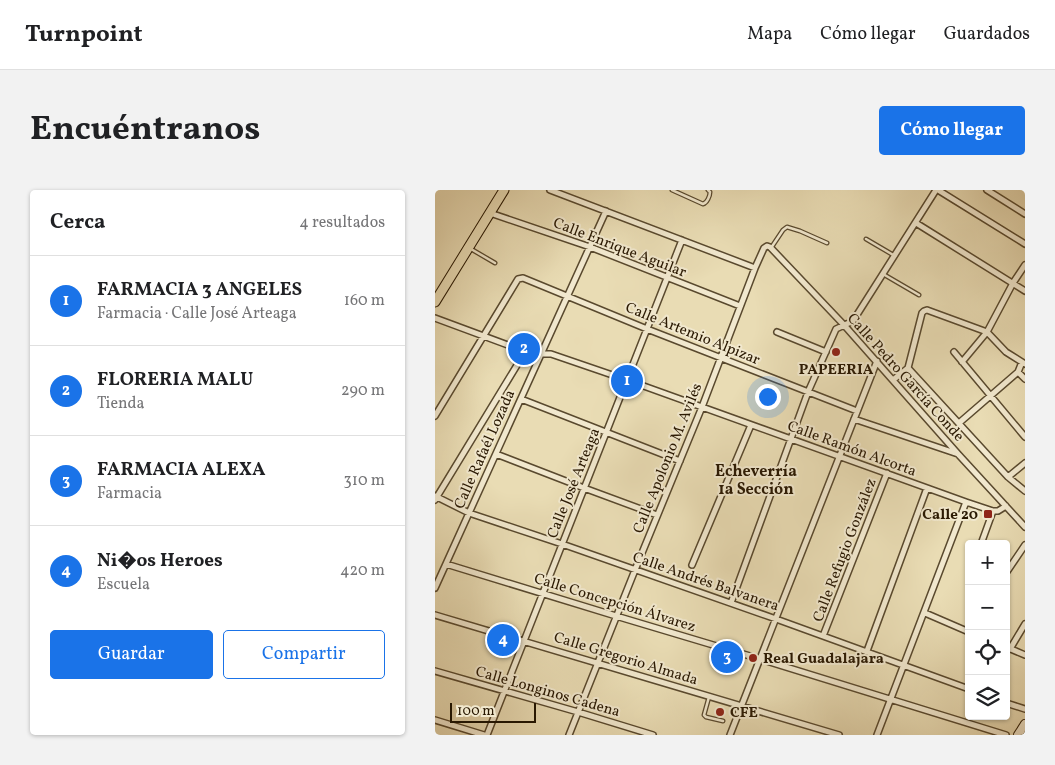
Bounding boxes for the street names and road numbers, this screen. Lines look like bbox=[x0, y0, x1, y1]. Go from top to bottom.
street label: Calle Enrique Aguilar bbox=[550, 213, 689, 284]
street label: Calle Artemio Alpizar bbox=[622, 298, 763, 371]
street label: Calle Pedro García Conde bbox=[841, 309, 968, 447]
street label: Calle Apolonio M. Avilés bbox=[629, 380, 708, 537]
street label: Calle Rafaél Lozada bbox=[450, 387, 521, 513]
street label: Calle Ramón Alcorta bbox=[784, 416, 919, 483]
street label: Calle José Arteaga bbox=[543, 425, 606, 542]
street label: Calle Refugio González bbox=[808, 476, 882, 625]
street label: Calle Andrés Balvanera bbox=[629, 547, 782, 617]
street label: Calle Concepción Álvarez bbox=[531, 569, 698, 638]
street label: Calle Gregorio Almada bbox=[551, 627, 700, 691]
street label: Calle Longinos Cadena bbox=[473, 662, 622, 723]

